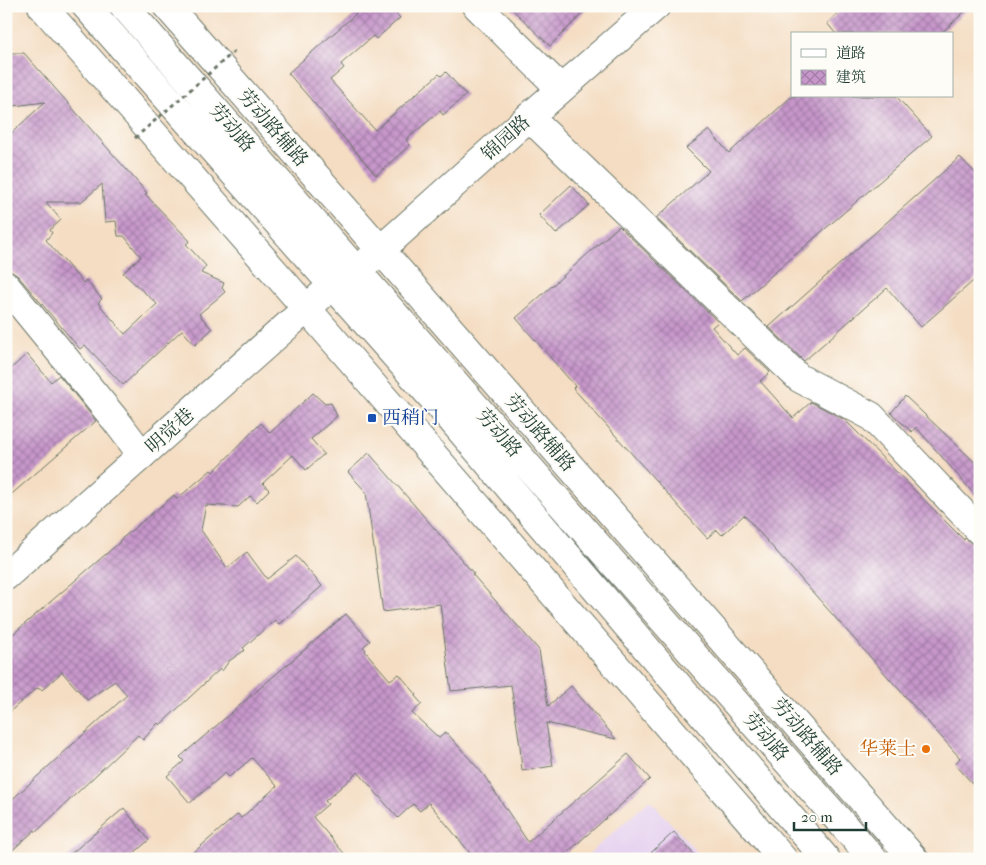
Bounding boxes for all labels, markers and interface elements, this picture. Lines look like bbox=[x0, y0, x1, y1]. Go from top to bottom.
legend bbox=[791, 32, 954, 98]
text: 道路 bbox=[836, 44, 866, 62]
text: 建筑 bbox=[836, 68, 866, 86]
street label: 劳动路辅路 bbox=[234, 85, 312, 171]
street label: 劳动路 bbox=[205, 99, 259, 157]
street label: 锦园路 bbox=[477, 111, 535, 165]
street label: 劳动路辅路 bbox=[501, 390, 579, 476]
street label: 明觉巷 bbox=[141, 404, 199, 458]
street label: 劳动路 bbox=[472, 404, 526, 462]
place label: 西稍门 bbox=[382, 407, 439, 429]
marker: 西稍门 bbox=[366, 412, 378, 424]
street label: 劳动路辅路 bbox=[768, 694, 846, 780]
street label: 劳动路 bbox=[739, 708, 793, 766]
place label: 华莱士 bbox=[859, 738, 916, 760]
marker: 华莱士 bbox=[920, 743, 932, 755]
scale bar bbox=[794, 800, 866, 832]
text: 20 m bbox=[801, 808, 833, 826]

